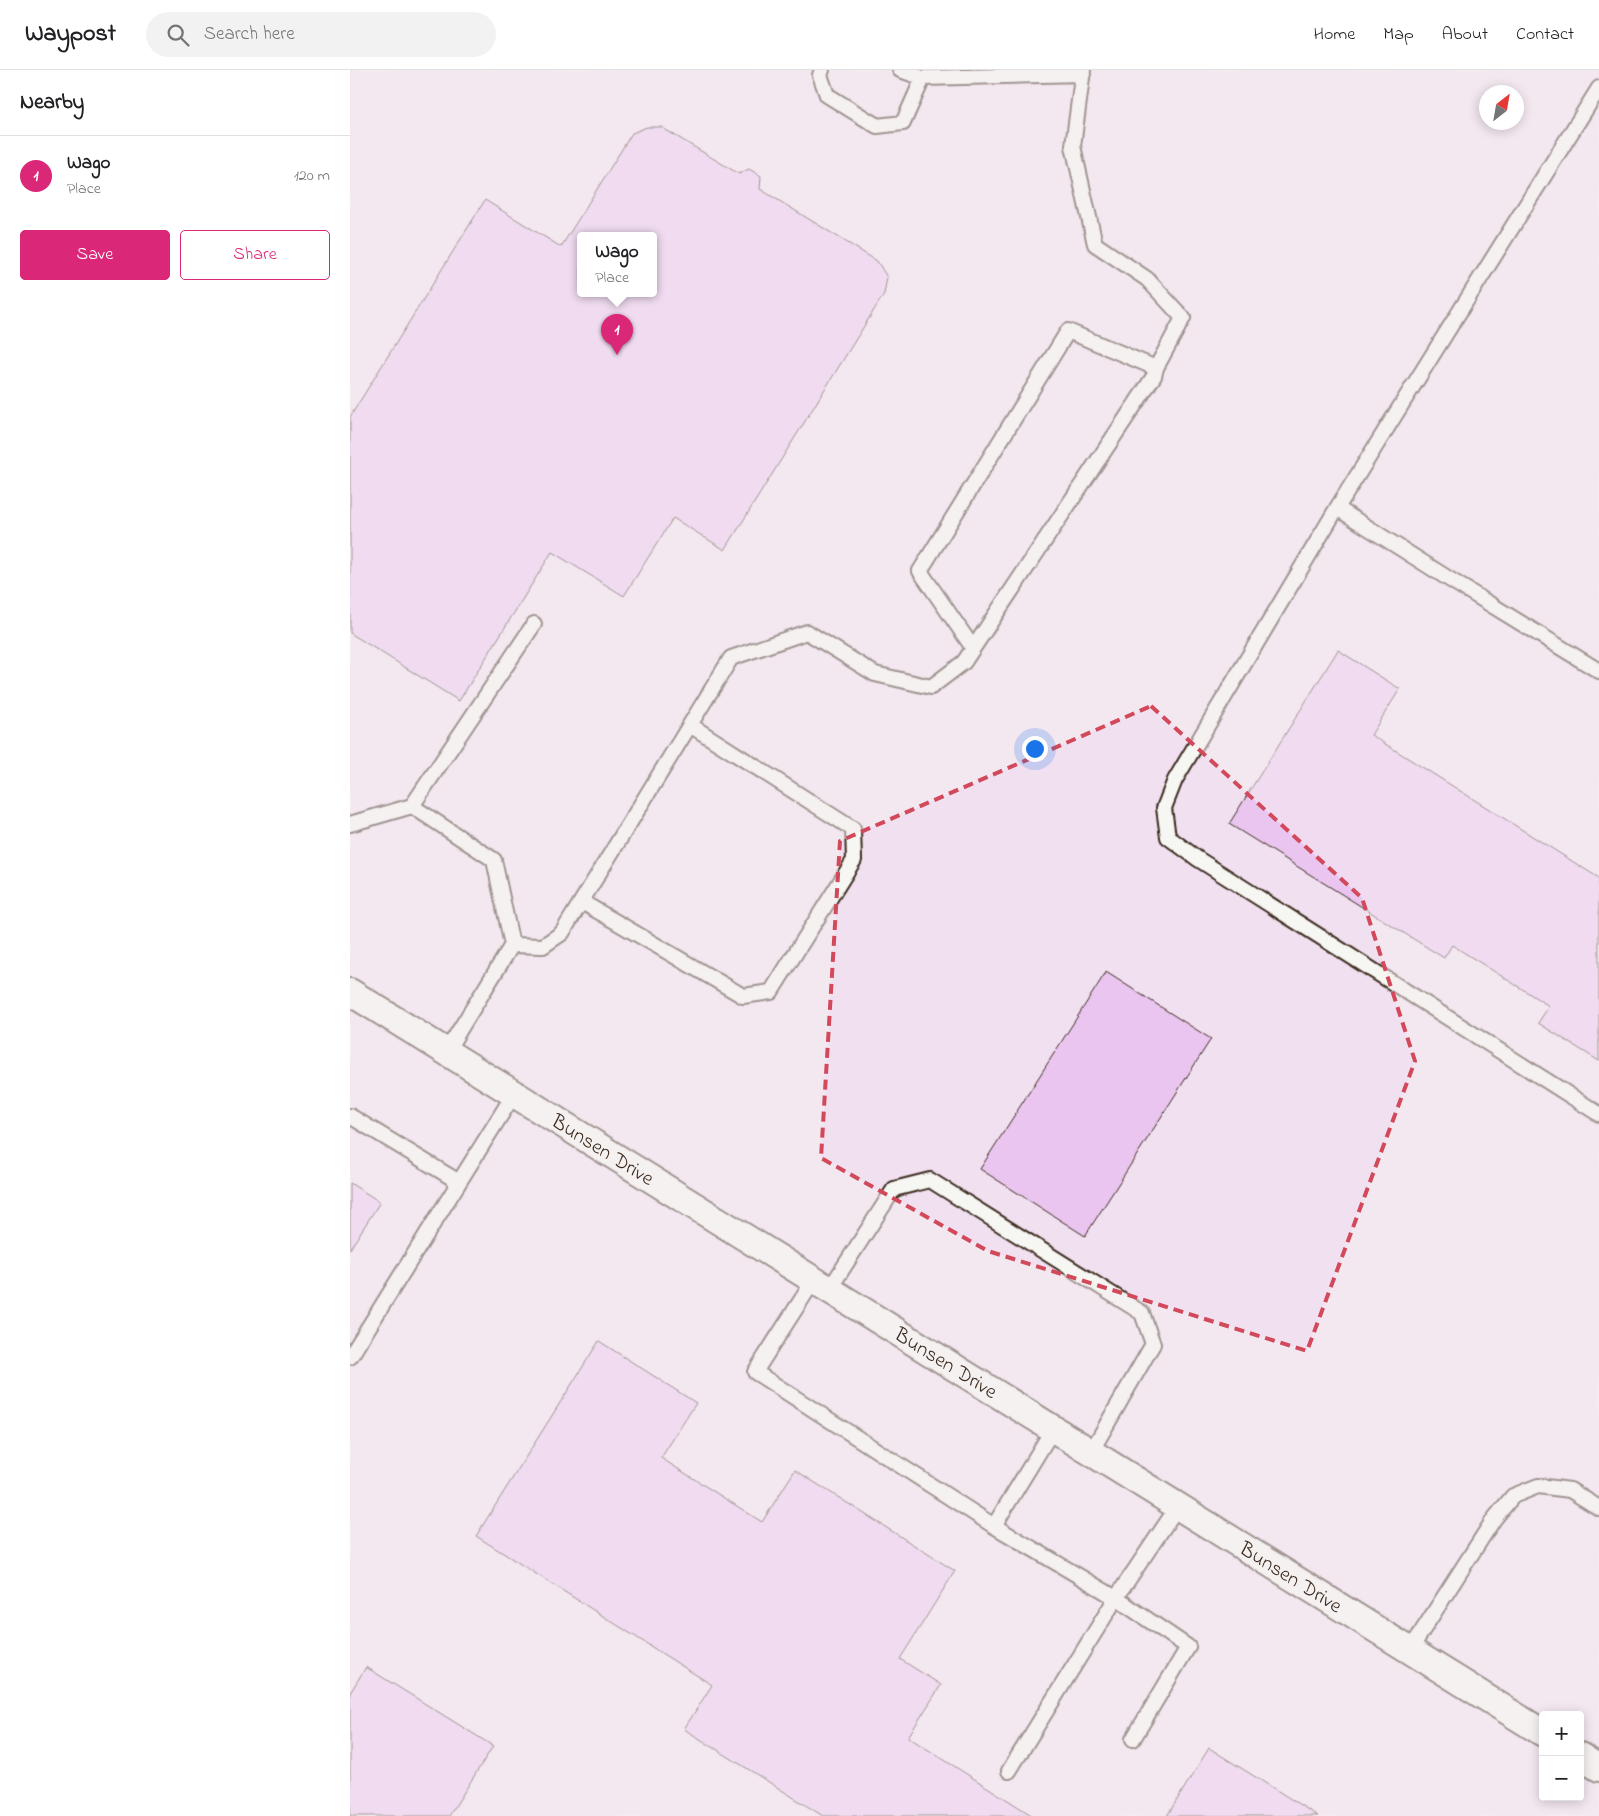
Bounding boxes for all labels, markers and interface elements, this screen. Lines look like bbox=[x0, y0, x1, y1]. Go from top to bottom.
search box bbox=[146, 12, 496, 57]
text: Waypost bbox=[25, 17, 116, 52]
icon: search bbox=[164, 21, 192, 49]
text: Search here bbox=[204, 21, 295, 48]
text: Home bbox=[1314, 22, 1355, 48]
text: Map bbox=[1383, 22, 1414, 48]
text: About bbox=[1442, 22, 1488, 48]
text: Contact bbox=[1516, 22, 1574, 48]
north arrow bbox=[1479, 85, 1524, 130]
text: Nearby bbox=[20, 88, 84, 118]
text: Wago bbox=[67, 150, 110, 177]
text: 1 bbox=[33, 164, 39, 188]
text: 120 m bbox=[294, 164, 330, 188]
text: Place bbox=[67, 177, 101, 201]
button: Save bbox=[20, 230, 170, 280]
button: Share bbox=[180, 230, 330, 280]
popup bbox=[577, 232, 657, 297]
text: Wago bbox=[595, 239, 639, 266]
text: Place bbox=[595, 266, 629, 290]
pin: 1 bbox=[601, 314, 633, 355]
your location bbox=[1022, 736, 1048, 762]
street label: Bunsen Drive bbox=[544, 1107, 660, 1195]
street label: Bunsen Drive bbox=[887, 1320, 1003, 1408]
street label: Bunsen Drive bbox=[1232, 1534, 1348, 1622]
map controls bbox=[1539, 1711, 1584, 1801]
button: + bbox=[1539, 1711, 1584, 1756]
button: − bbox=[1539, 1756, 1584, 1801]

